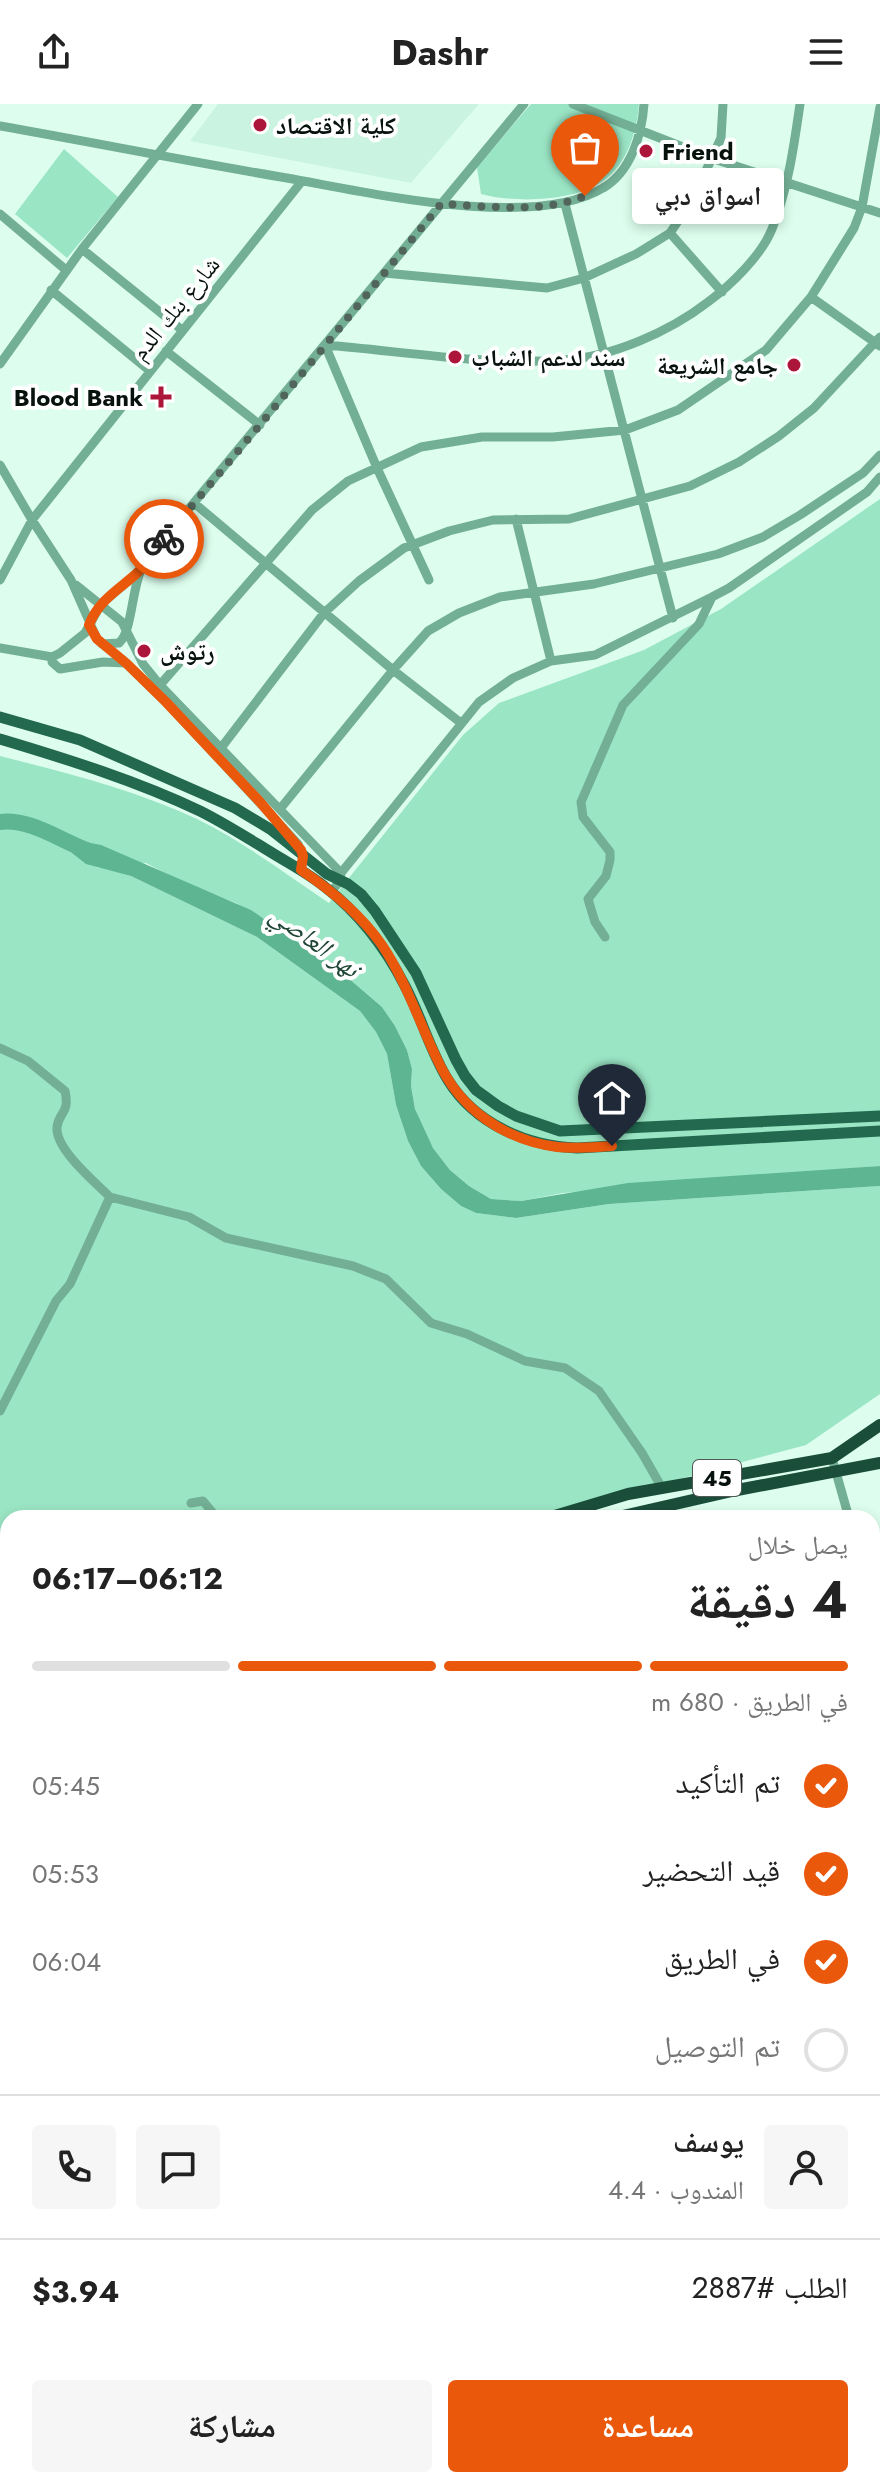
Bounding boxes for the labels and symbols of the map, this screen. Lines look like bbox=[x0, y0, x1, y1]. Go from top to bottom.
place label: كلية الاقتصاد bbox=[276, 108, 396, 143]
pin bbox=[551, 114, 619, 196]
marker: كلية الاقتصاد bbox=[251, 116, 269, 134]
place label: Friend bbox=[662, 134, 734, 169]
marker: Friend bbox=[637, 142, 655, 160]
callout: اسواق دبي bbox=[633, 168, 785, 224]
street label: شارع بنك الدم bbox=[122, 248, 228, 368]
place label: سند لدعم الشباب bbox=[471, 340, 625, 375]
marker: سند لدعم الشباب bbox=[446, 348, 464, 366]
place label: جامع الشريعة bbox=[657, 348, 778, 383]
marker: جامع الشريعة bbox=[785, 356, 803, 374]
place label: Blood Bank bbox=[14, 380, 143, 415]
marker: Blood Bank bbox=[150, 386, 172, 408]
courier bbox=[124, 499, 204, 579]
place label: رتوش bbox=[160, 634, 214, 669]
marker: رتوش bbox=[135, 642, 153, 660]
water label: نهر العاصي bbox=[261, 895, 371, 990]
pin bbox=[578, 1064, 646, 1146]
road number: 45 bbox=[693, 1460, 741, 1496]

